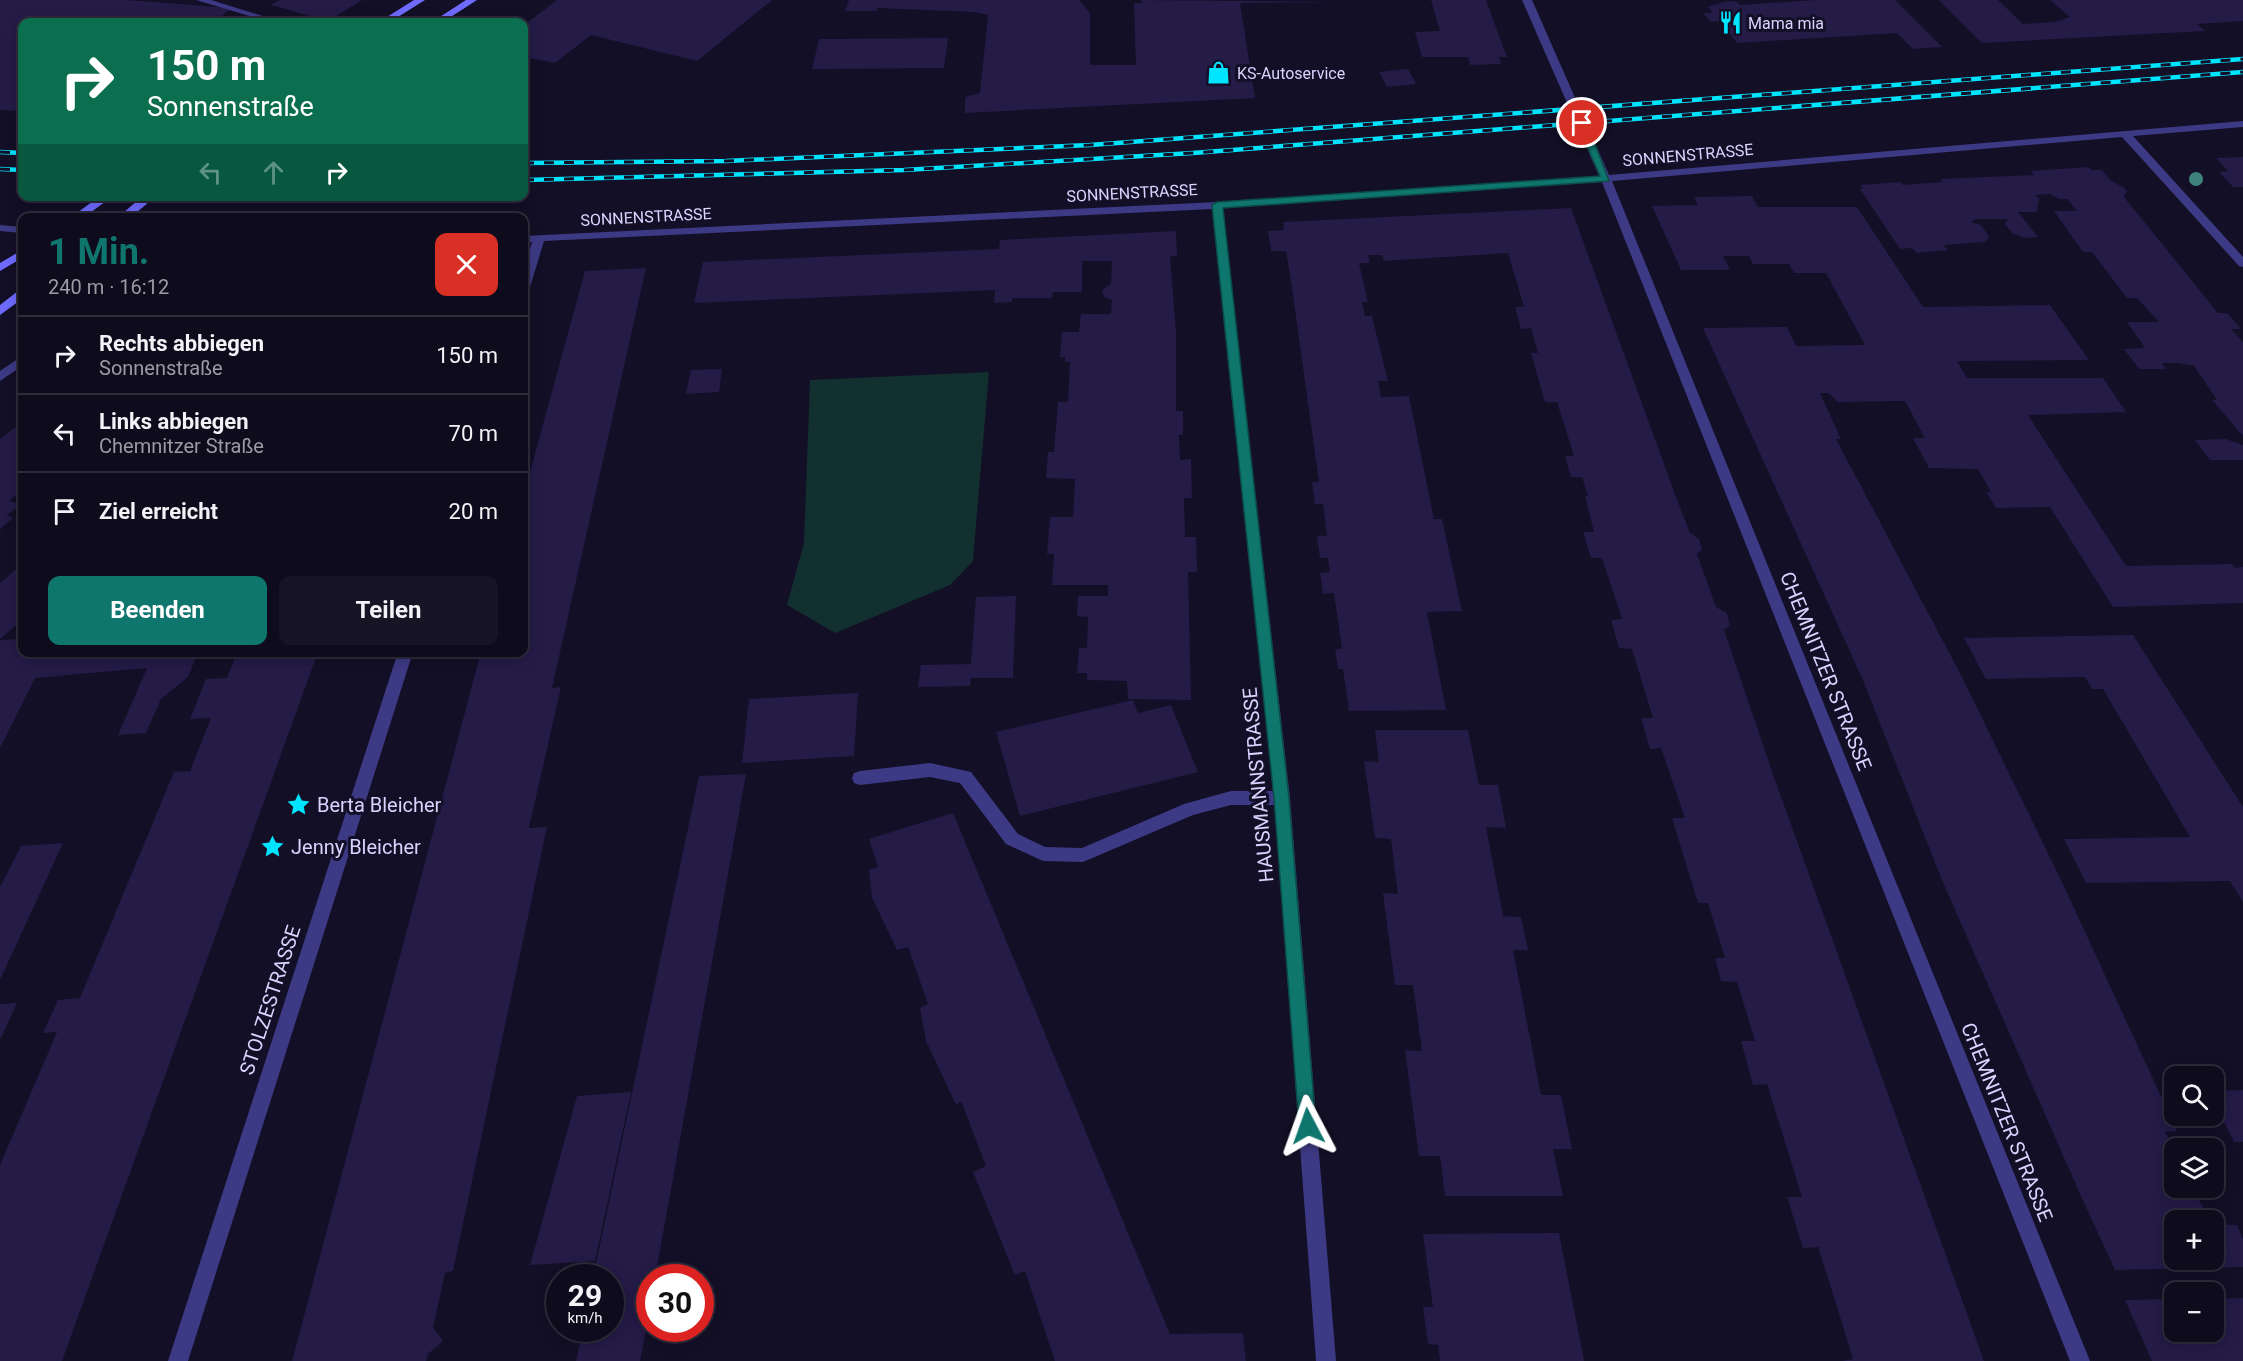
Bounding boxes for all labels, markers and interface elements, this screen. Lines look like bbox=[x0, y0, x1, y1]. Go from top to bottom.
restaurant icon: Mama mia bbox=[1717, 10, 1743, 36]
place label: Mama mia bbox=[1748, 14, 1824, 33]
text: 150 m bbox=[147, 41, 266, 90]
icon: right bbox=[48, 42, 126, 120]
shop icon: KS-Autoservice bbox=[1206, 60, 1232, 86]
place label: KS-Autoservice bbox=[1237, 64, 1345, 83]
text: Sonnenstraße bbox=[147, 91, 314, 123]
pin bbox=[1556, 97, 1607, 148]
icon: arrive bbox=[1565, 106, 1598, 139]
street label: SONNENSTRASSE bbox=[1622, 140, 1754, 170]
icon: left bbox=[194, 156, 227, 189]
icon: ahead bbox=[257, 156, 290, 189]
icon: right bbox=[320, 156, 353, 189]
street label: SONNENSTRASSE bbox=[1066, 180, 1198, 206]
street label: SONNENSTRASSE bbox=[580, 204, 712, 230]
text: 1 Min. bbox=[48, 231, 149, 273]
button: close bbox=[435, 233, 498, 296]
text: 240 m · 16:12 bbox=[48, 275, 169, 299]
text: Rechts abbiegen bbox=[99, 331, 264, 356]
icon: right bbox=[48, 339, 81, 372]
text: 150 m bbox=[436, 343, 498, 368]
text: Sonnenstraße bbox=[99, 356, 223, 380]
text: Links abbiegen bbox=[99, 409, 249, 434]
icon: left bbox=[48, 417, 81, 450]
text: 70 m bbox=[449, 421, 498, 446]
text: Chemnitzer Straße bbox=[99, 434, 264, 458]
icon: arrive bbox=[48, 495, 81, 528]
text: Ziel erreicht bbox=[99, 499, 218, 524]
text: 20 m bbox=[449, 499, 498, 524]
street label: CHEMNITZER STRASSE bbox=[1775, 568, 1877, 774]
button: Beenden bbox=[48, 576, 267, 645]
button: Teilen bbox=[279, 576, 498, 645]
street label: HAUSMANNSTRASSE bbox=[1238, 686, 1278, 884]
place icon: Berta Bleicher bbox=[286, 792, 312, 818]
place label: Berta Bleicher bbox=[317, 793, 442, 817]
place icon: Jenny Bleicher bbox=[260, 834, 286, 860]
place label: Jenny Bleicher bbox=[291, 835, 421, 859]
street label: STOLZESTRASSE bbox=[235, 922, 305, 1078]
street label: CHEMNITZER STRASSE bbox=[1956, 1019, 2058, 1225]
map controls bbox=[2164, 1066, 2224, 1342]
button: search bbox=[2164, 1066, 2224, 1126]
position arrow bbox=[1276, 1094, 1340, 1158]
button: layers bbox=[2164, 1138, 2224, 1198]
button: + bbox=[2164, 1210, 2224, 1270]
speed limit sign: 30 bbox=[636, 1264, 714, 1342]
text: 29 bbox=[568, 1278, 602, 1313]
button: − bbox=[2164, 1282, 2224, 1342]
text: km/h bbox=[567, 1309, 603, 1327]

